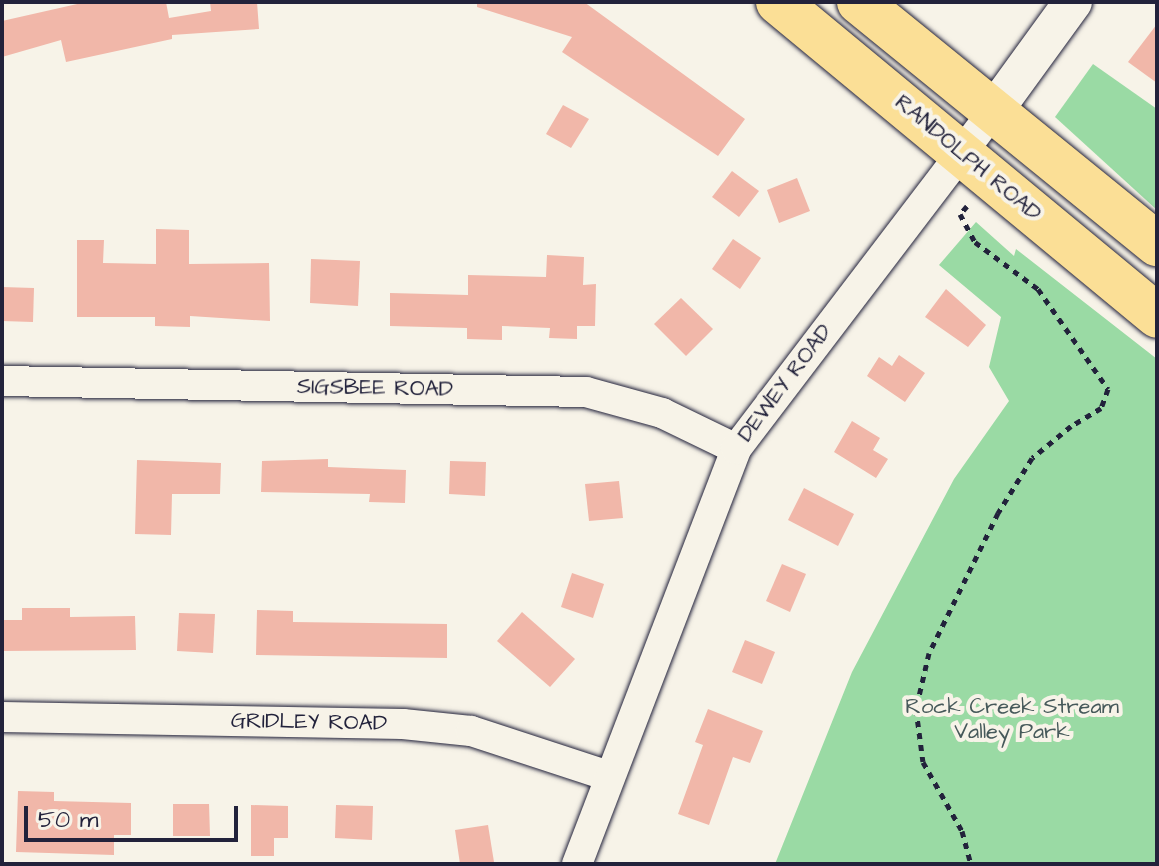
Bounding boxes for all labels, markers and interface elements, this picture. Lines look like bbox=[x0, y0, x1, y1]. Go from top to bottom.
street label: RANDOLPH ROAD bbox=[890, 89, 1046, 227]
street label: DEWEY ROAD bbox=[732, 319, 838, 447]
street label: SIGSBEE ROAD bbox=[297, 373, 453, 403]
park label: Rock Creek Stream Valley Park bbox=[905, 693, 1119, 744]
street label: GRIDLEY ROAD bbox=[231, 707, 387, 737]
scale bar bbox=[28, 790, 242, 840]
text: 50 m bbox=[38, 803, 98, 837]

